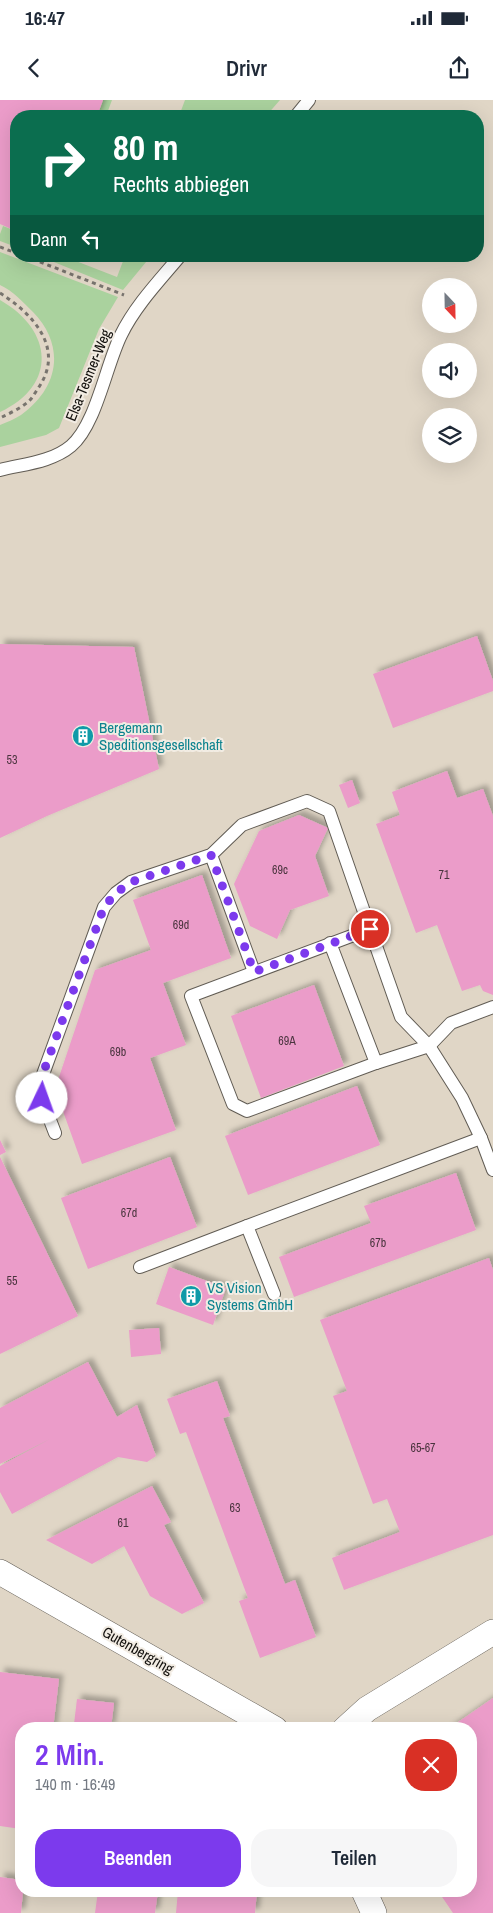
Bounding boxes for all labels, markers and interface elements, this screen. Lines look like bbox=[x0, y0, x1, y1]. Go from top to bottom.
text: 16:47 bbox=[25, 5, 65, 31]
text: Drivr bbox=[226, 53, 267, 83]
icon: back bbox=[20, 54, 48, 82]
icon: share bbox=[445, 54, 473, 82]
text: 80 m bbox=[113, 124, 178, 171]
icon: right bbox=[30, 130, 95, 195]
text: Rechts abbiegen bbox=[113, 169, 249, 199]
icon: left bbox=[77, 225, 105, 253]
text: Dann bbox=[30, 226, 67, 252]
north arrow bbox=[422, 278, 478, 332]
map controls bbox=[422, 278, 477, 463]
street label: Elsa-Tesmer-Weg bbox=[60, 326, 116, 424]
button: sound bbox=[422, 343, 477, 398]
button: layers bbox=[422, 408, 477, 463]
place label: Bergemann Speditionsgesellschaft bbox=[99, 717, 223, 755]
building icon: Bergemann Speditionsgesellschaft bbox=[71, 724, 95, 748]
house number: 53 bbox=[7, 752, 17, 768]
house number: 69c bbox=[272, 862, 288, 878]
house number: 71 bbox=[439, 867, 450, 883]
pin bbox=[349, 908, 391, 950]
icon: arrive bbox=[356, 915, 384, 943]
house number: 69d bbox=[173, 917, 189, 933]
house number: 69A bbox=[278, 1033, 296, 1049]
house number: 69b bbox=[110, 1044, 126, 1060]
position arrow bbox=[15, 1071, 67, 1123]
house number: 67d bbox=[121, 1205, 137, 1221]
house number: 67b bbox=[370, 1235, 386, 1251]
house number: 55 bbox=[7, 1273, 18, 1289]
place label: VS Vision Systems GmbH bbox=[207, 1277, 293, 1315]
building icon: VS Vision Systems GmbH bbox=[179, 1284, 203, 1308]
house number: 65-67 bbox=[410, 1440, 436, 1456]
house number: 63 bbox=[230, 1500, 240, 1516]
house number: 61 bbox=[118, 1515, 129, 1531]
street label: Gutenbergring bbox=[98, 1621, 178, 1679]
text: 2 Min. bbox=[35, 1734, 104, 1774]
button: close bbox=[405, 1739, 457, 1791]
text: 140 m · 16:49 bbox=[35, 1773, 115, 1795]
button: Beenden bbox=[35, 1829, 241, 1887]
button: Teilen bbox=[251, 1829, 457, 1887]

